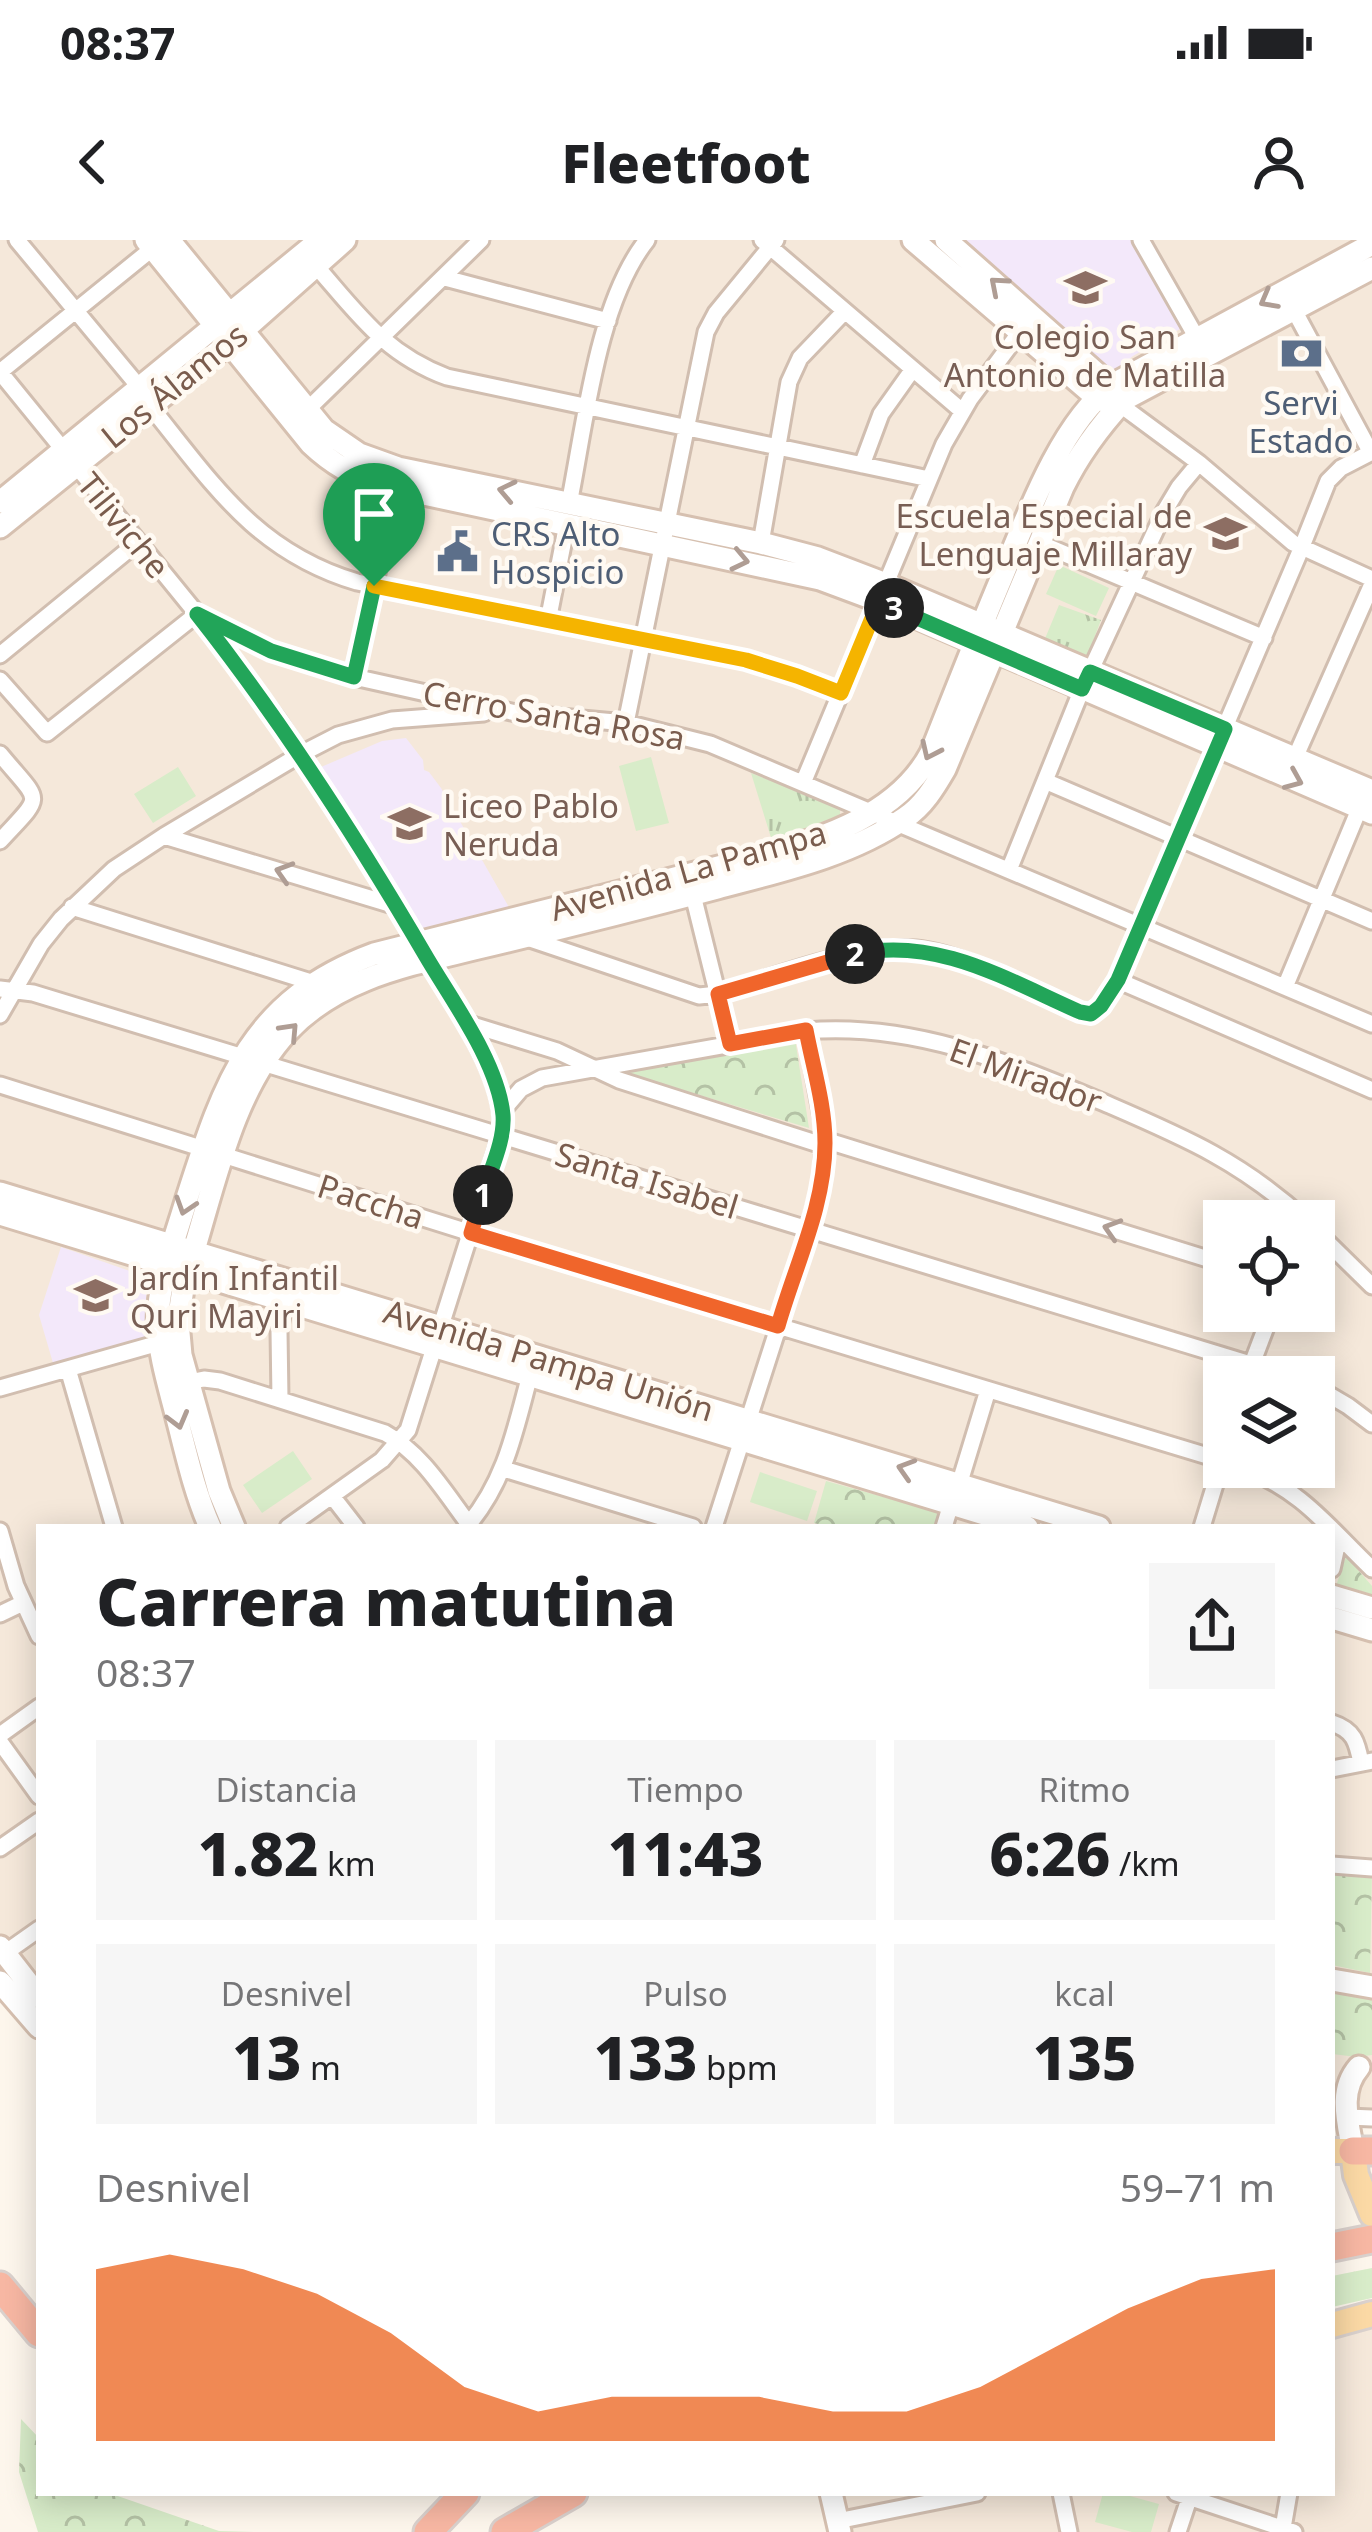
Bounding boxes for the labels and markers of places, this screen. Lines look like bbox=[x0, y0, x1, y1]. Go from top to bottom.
school or university icon: Colegio San Antonio de Matilla bbox=[1062, 265, 1108, 311]
place label: Colegio San Antonio de Matilla bbox=[944, 314, 1226, 397]
bank icon: Servi Estado bbox=[1278, 331, 1324, 377]
place label: Servi Estado bbox=[1249, 380, 1353, 463]
pin bbox=[323, 463, 425, 586]
place label: Escuela Especial de Lenguaje Millaray bbox=[895, 493, 1192, 576]
place label: CRS Alto Hospicio bbox=[491, 511, 624, 594]
school or university icon: Escuela Especial de Lenguaje Millaray bbox=[1203, 511, 1249, 557]
public building icon: CRS Alto Hospicio bbox=[434, 529, 480, 575]
pin: 3 bbox=[864, 578, 924, 638]
place label: Liceo Pablo Neruda bbox=[443, 783, 619, 866]
school or university icon: Liceo Pablo Neruda bbox=[386, 801, 432, 847]
pin: 2 bbox=[825, 924, 885, 984]
pin: 1 bbox=[453, 1165, 513, 1225]
place label: Jardín Infantil Quri Mayiri bbox=[127, 1255, 339, 1338]
school or university icon: Jardín Infantil Quri Mayiri bbox=[73, 1273, 119, 1319]

